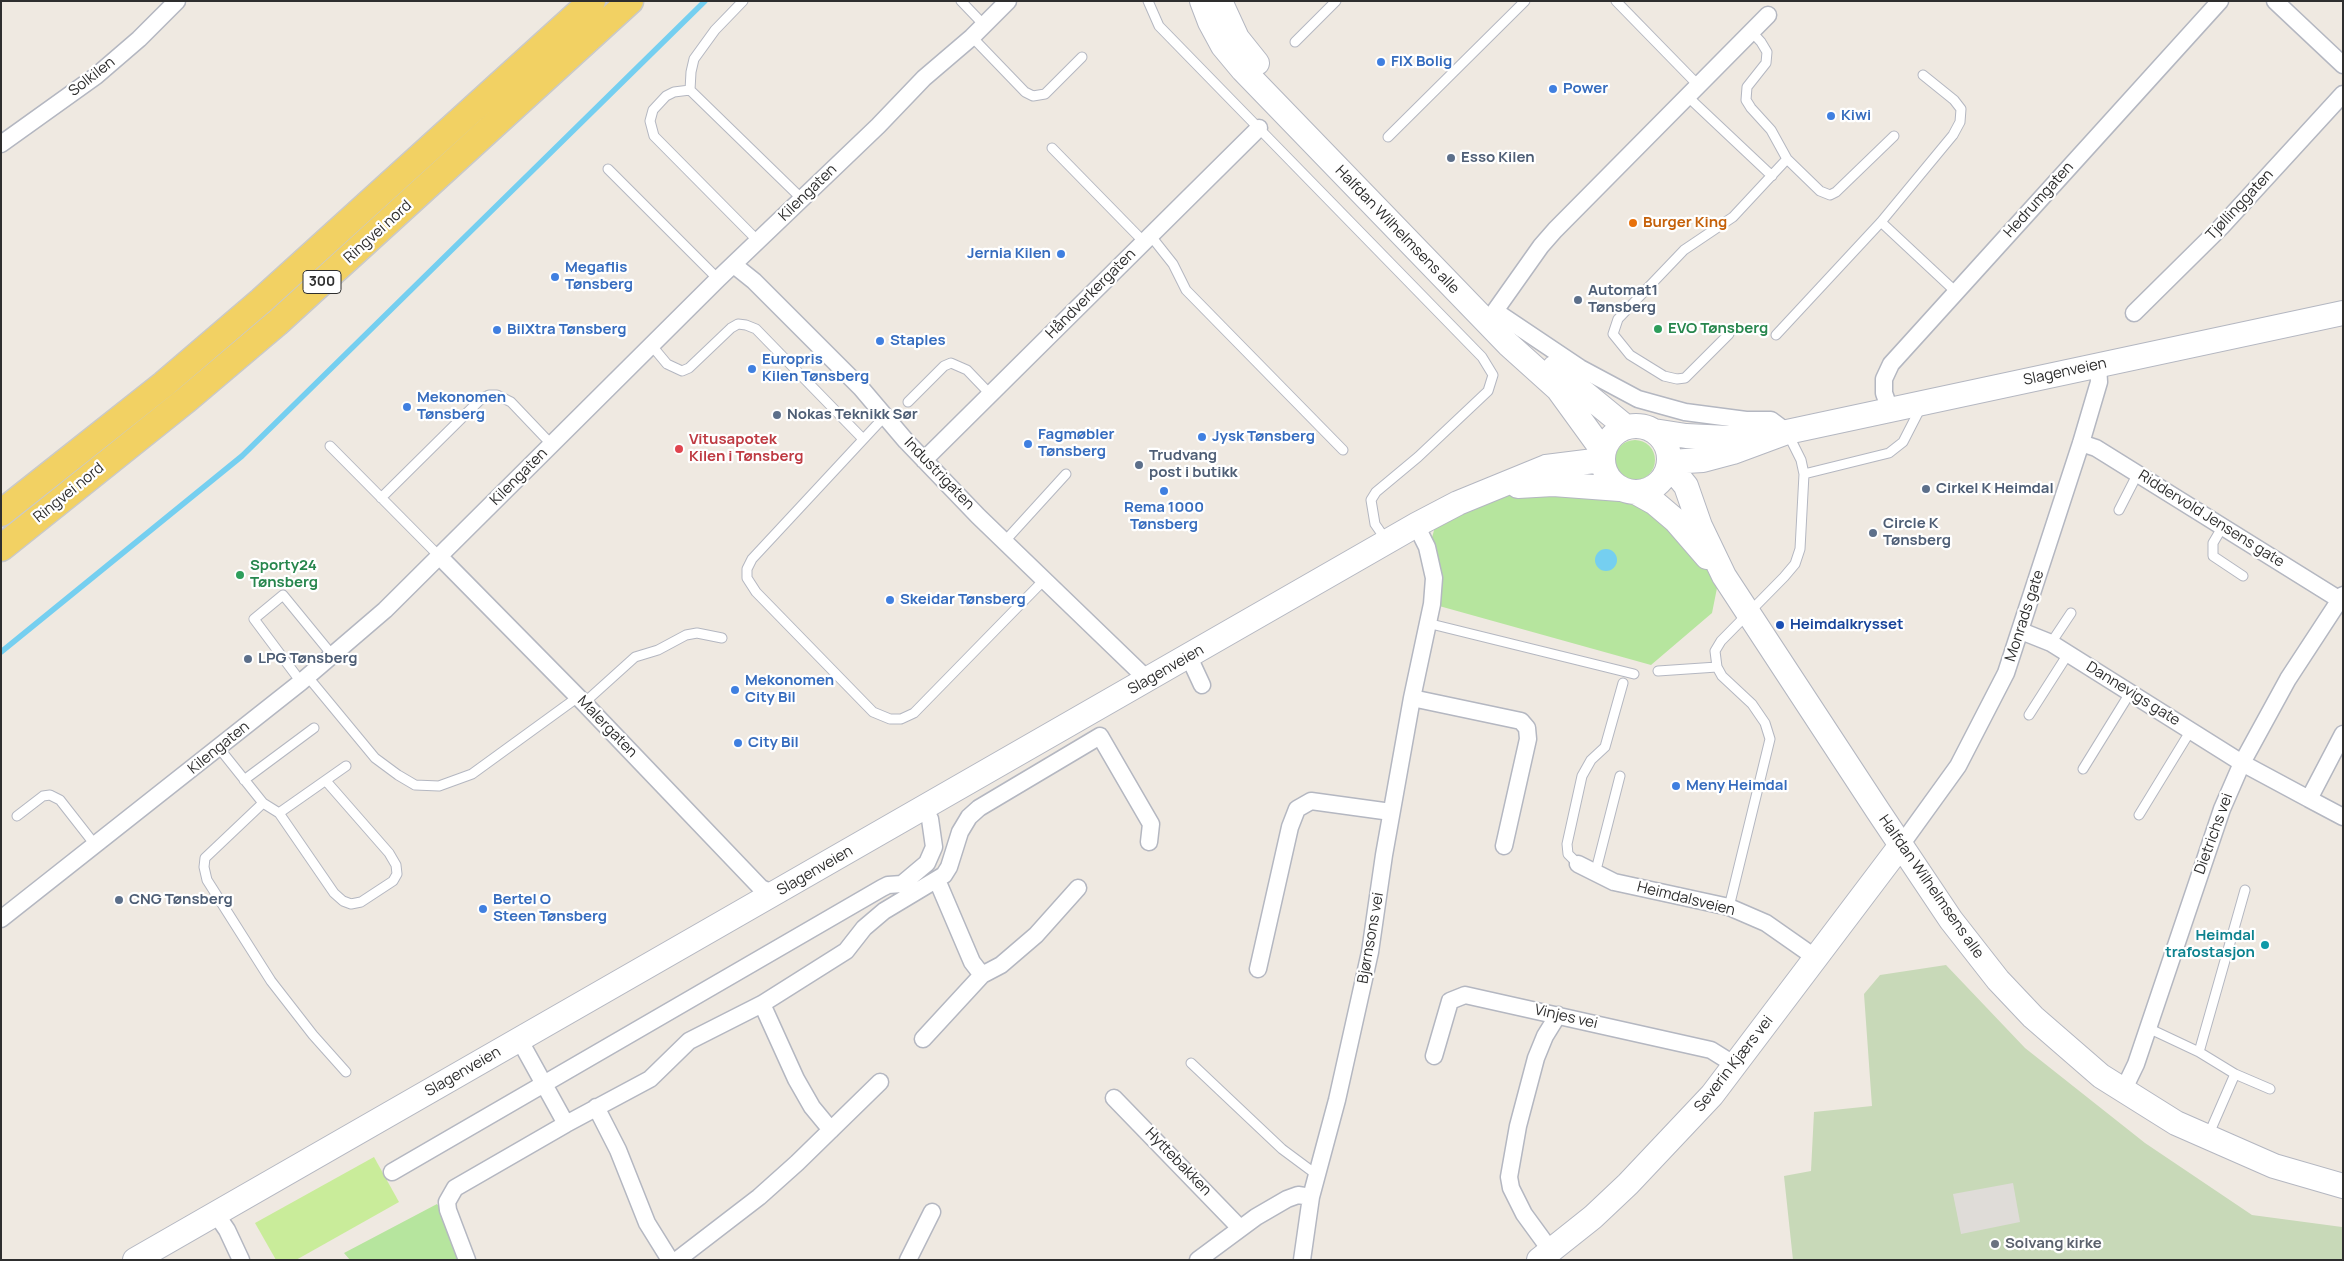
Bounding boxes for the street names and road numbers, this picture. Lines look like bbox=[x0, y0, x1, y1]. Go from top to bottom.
street label: Solkilen bbox=[65, 53, 119, 101]
street label: Hedrumgaten bbox=[2000, 159, 2078, 241]
street label: Kilengaten bbox=[775, 161, 841, 225]
street label: Halfdan Wilhelmsens alle bbox=[1331, 162, 1463, 298]
street label: Tjøllinggaten bbox=[2203, 166, 2277, 244]
street label: Ringvei nord bbox=[340, 197, 416, 267]
street label: Håndverkergaten bbox=[1042, 245, 1140, 343]
road number: 300 bbox=[303, 270, 341, 294]
street label: Slagenveien bbox=[2022, 354, 2108, 390]
street label: Industrigaten bbox=[900, 434, 978, 514]
street label: Kilengaten bbox=[487, 445, 551, 509]
street label: Ringvei nord bbox=[30, 459, 108, 527]
street label: Riddervold Jensens gate bbox=[2135, 467, 2287, 571]
street label: Monrads gate bbox=[2002, 568, 2048, 664]
street label: Slagenveien bbox=[1125, 641, 1207, 699]
street label: Dannevigs gate bbox=[2083, 658, 2183, 730]
street label: Malergaten bbox=[573, 692, 641, 762]
street label: Kilengaten bbox=[185, 718, 253, 778]
street label: Dietrichs vei bbox=[2191, 791, 2237, 877]
street label: Halfdan Wilhelmsens alle bbox=[1875, 812, 1987, 962]
street label: Slagenveien bbox=[774, 842, 856, 900]
street label: Heimdalsveien bbox=[1635, 878, 1737, 920]
street label: Bjørnsons vei bbox=[1354, 891, 1388, 985]
street label: Vinjes vei bbox=[1533, 1001, 1599, 1033]
street label: Severin Kjærs vei bbox=[1691, 1012, 1777, 1116]
street label: Slagenveien bbox=[422, 1043, 504, 1101]
street label: Hyttebakken bbox=[1141, 1124, 1215, 1200]

